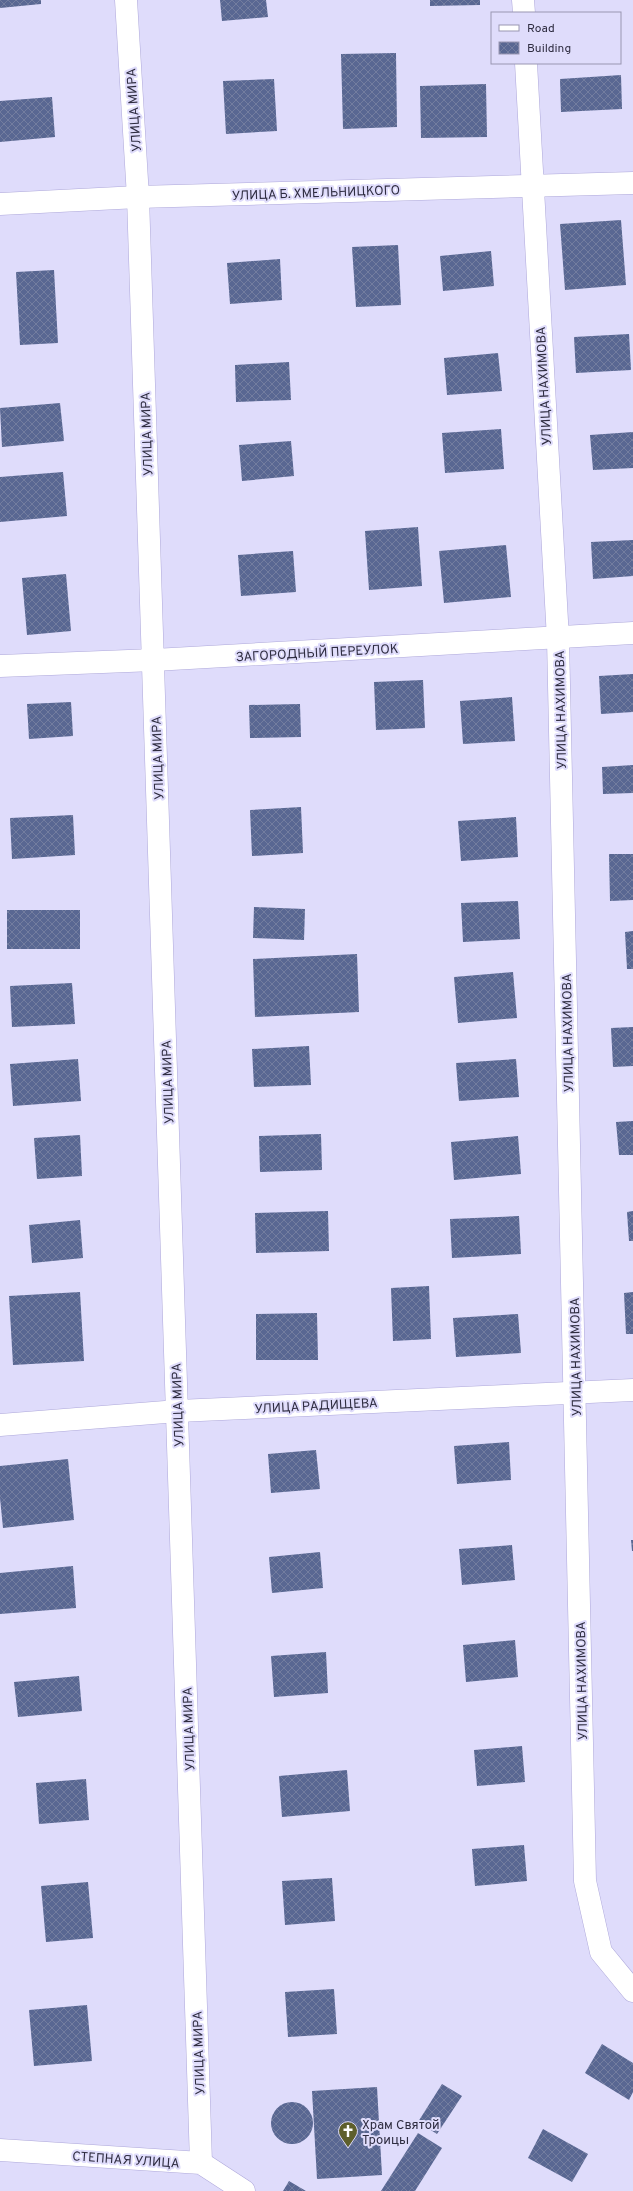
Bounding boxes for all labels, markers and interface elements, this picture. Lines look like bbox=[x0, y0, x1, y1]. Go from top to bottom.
legend bbox=[491, 12, 621, 64]
text: Road bbox=[527, 21, 555, 37]
text: Building bbox=[527, 41, 571, 57]
street label: УЛИЦА МИРА bbox=[124, 67, 146, 152]
street label: УЛИЦА Б. ХМЕЛЬНИЦКОГО bbox=[232, 183, 401, 205]
street label: УЛИЦА НАХИМОВА bbox=[534, 326, 556, 446]
street label: УЛИЦА МИРА bbox=[139, 392, 157, 476]
street label: ЗАГОРОДНЫЙ ПЕРЕУЛОК bbox=[235, 640, 399, 666]
street label: УЛИЦА НАХИМОВА bbox=[553, 650, 571, 770]
street label: УЛИЦА МИРА bbox=[150, 716, 168, 800]
street label: УЛИЦА НАХИМОВА bbox=[560, 973, 578, 1093]
street label: УЛИЦА МИРА bbox=[160, 1040, 178, 1124]
street label: УЛИЦА НАХИМОВА bbox=[568, 1297, 586, 1417]
street label: УЛИЦА МИРА bbox=[170, 1363, 188, 1447]
street label: УЛИЦА РАДИЩЕВА bbox=[254, 1396, 378, 1418]
street label: УЛИЦА НАХИМОВА bbox=[574, 1621, 592, 1741]
street label: УЛИЦА МИРА bbox=[181, 1687, 199, 1771]
street label: УЛИЦА МИРА bbox=[191, 2011, 209, 2095]
place label: Храм Святой Троицы bbox=[362, 2118, 440, 2149]
church icon: Храм Святой Троицы bbox=[337, 2120, 359, 2148]
street label: СТЕПНАЯ УЛИЦА bbox=[72, 2149, 180, 2173]

